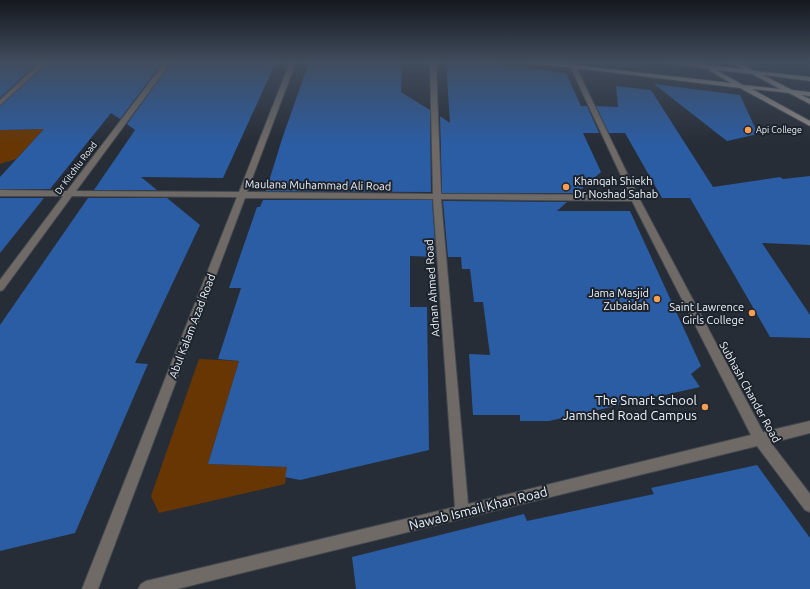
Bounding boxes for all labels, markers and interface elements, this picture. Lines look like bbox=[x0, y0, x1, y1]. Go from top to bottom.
marker: Api College bbox=[743, 125, 753, 135]
place label: Api College bbox=[756, 125, 802, 135]
street label: Dr Kitchlu Road bbox=[53, 140, 99, 196]
place label: Khanqah Shiekh Dr Noshad Sahab bbox=[574, 175, 658, 200]
street label: Maulana Muhammad Ali Road bbox=[245, 178, 391, 192]
marker: Khanqah Shiekh Dr Noshad Sahab bbox=[561, 182, 571, 192]
street label: Adnan Ahmed Road bbox=[423, 239, 441, 337]
street label: Abul Kalam Azad Road bbox=[167, 272, 217, 380]
place label: Jama Masjid Zubaidah bbox=[589, 287, 649, 312]
marker: Jama Masjid Zubaidah bbox=[652, 294, 662, 304]
place label: Saint Lawrence Girls College bbox=[669, 301, 744, 326]
marker: Saint Lawrence Girls College bbox=[747, 308, 757, 318]
street label: Subhash Chander Road bbox=[717, 339, 783, 445]
place label: The Smart School Jamshed Road Campus bbox=[562, 393, 698, 422]
marker: The Smart School Jamshed Road Campus bbox=[700, 402, 710, 412]
street label: Nawab Ismail Khan Road bbox=[407, 484, 549, 532]

